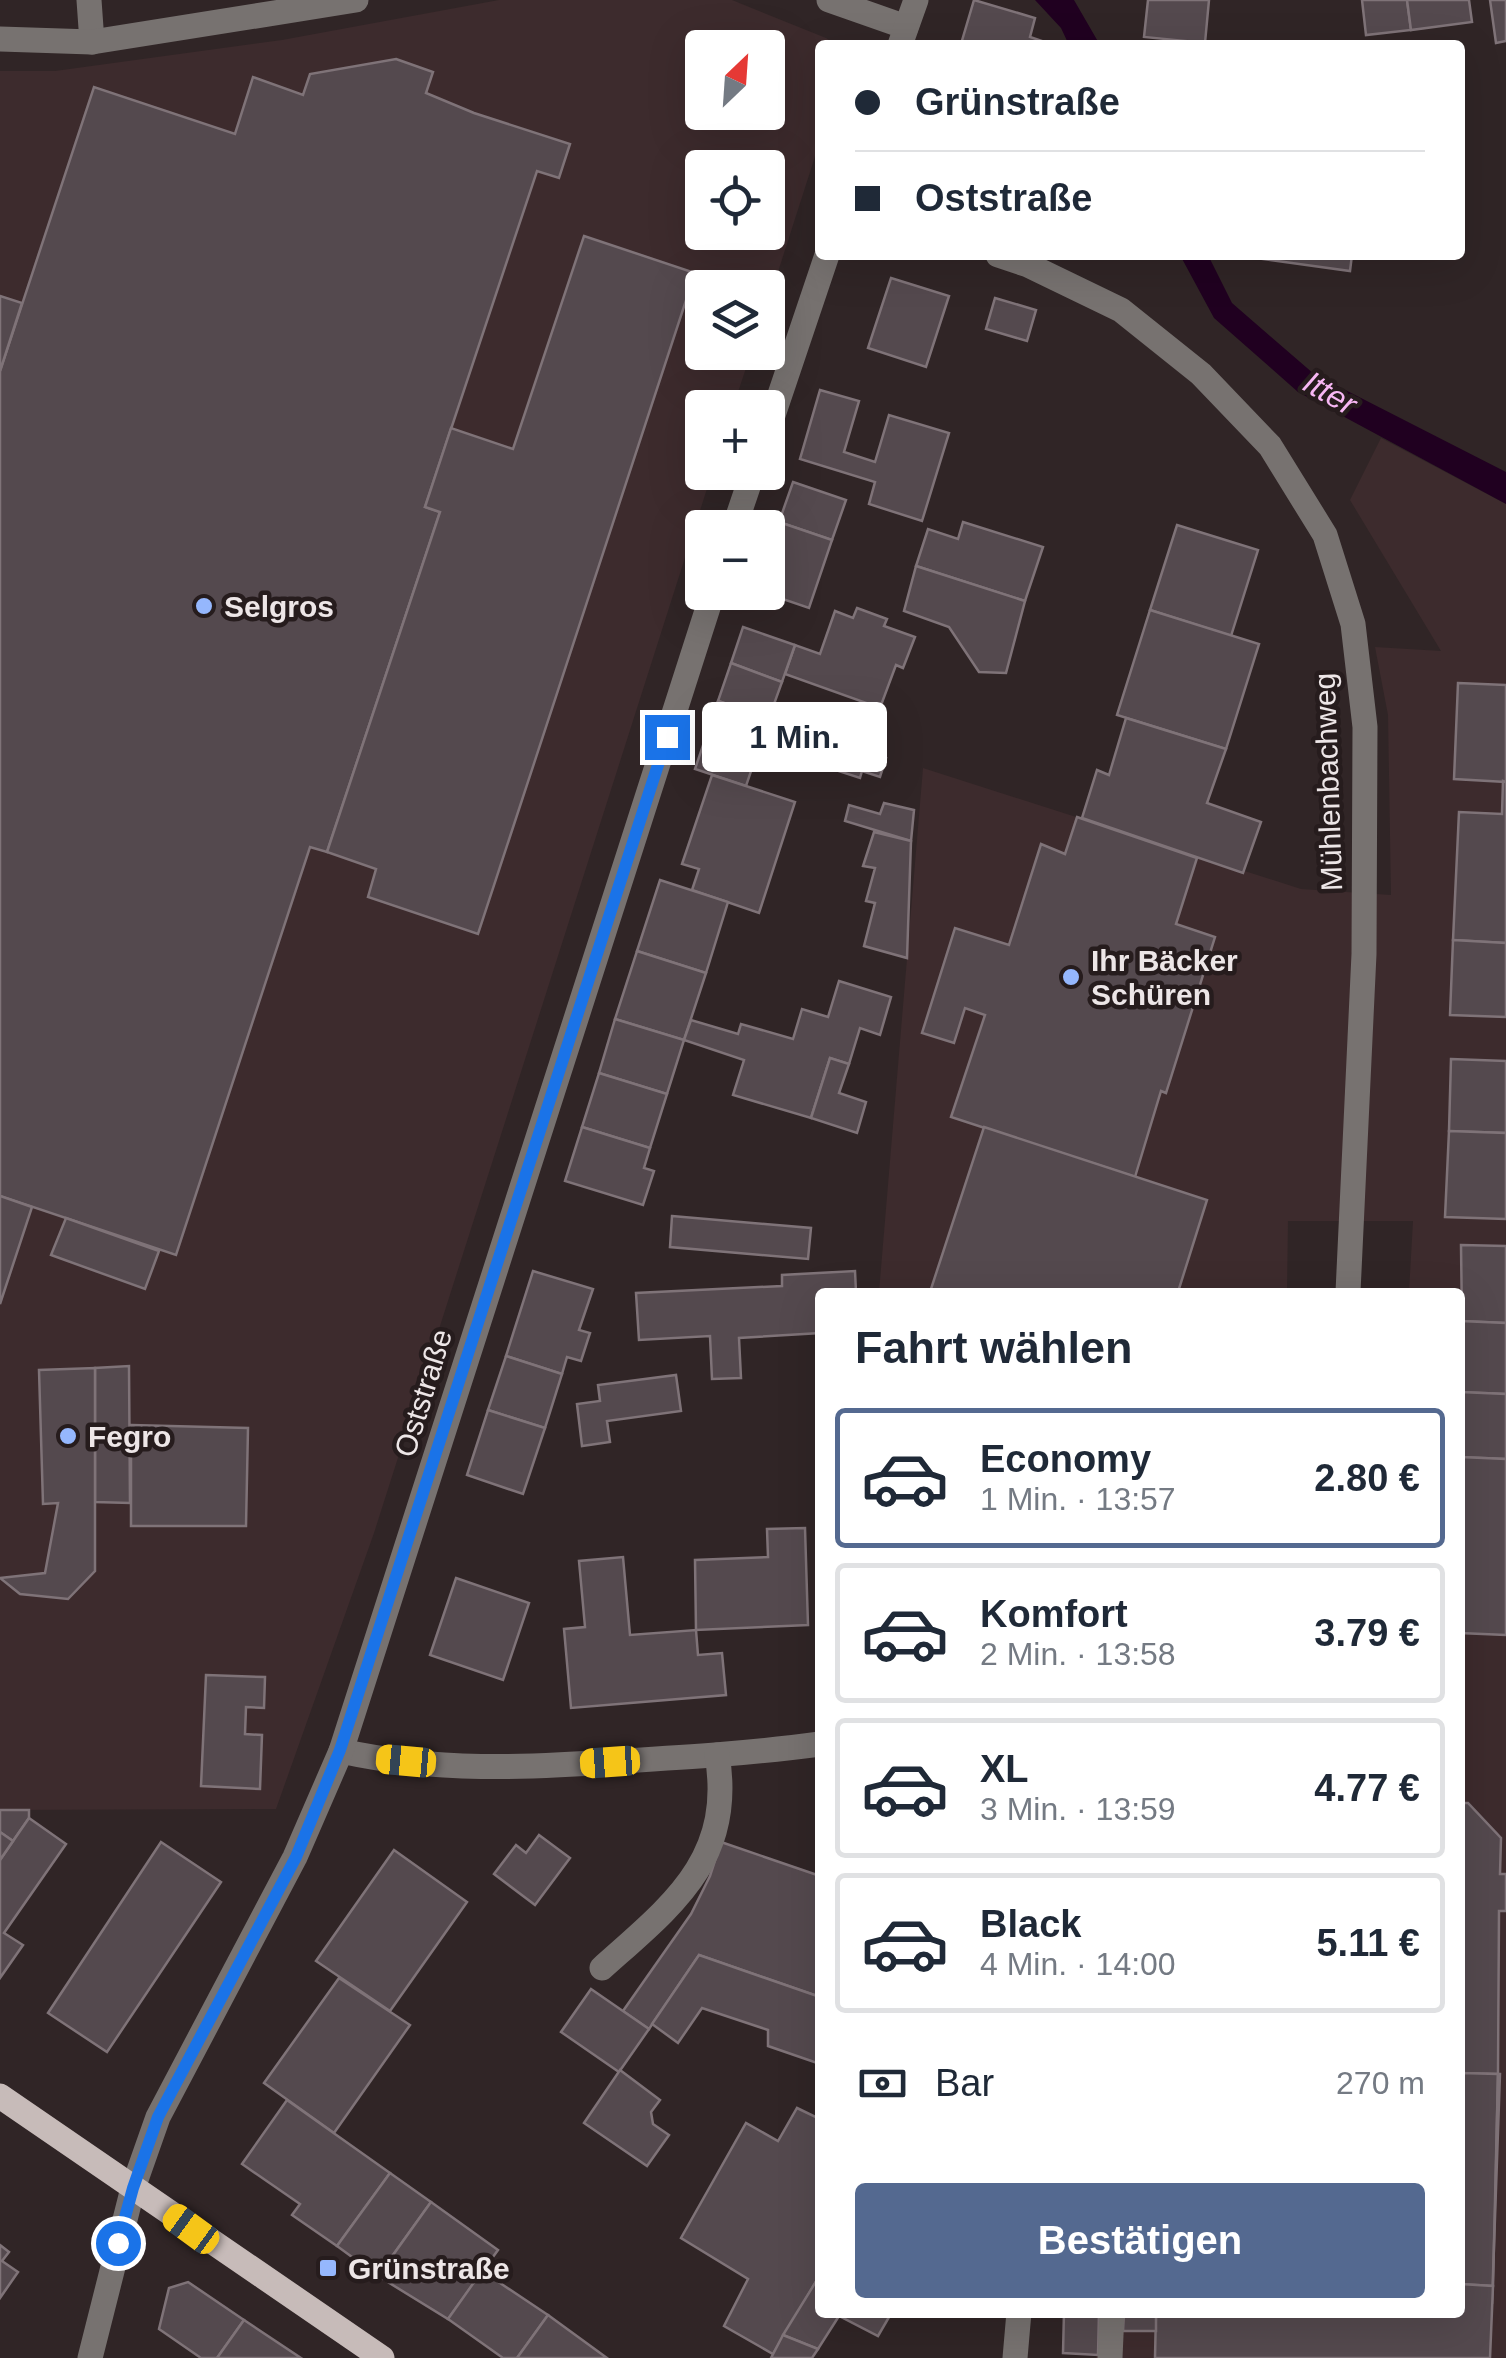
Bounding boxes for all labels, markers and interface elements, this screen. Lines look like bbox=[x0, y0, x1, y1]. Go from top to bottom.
north arrow bbox=[685, 30, 785, 130]
map controls bbox=[685, 30, 785, 610]
text: Grünstraße bbox=[915, 81, 1120, 123]
button: locate bbox=[685, 150, 785, 250]
text: Oststraße bbox=[915, 177, 1092, 219]
button: layers bbox=[685, 270, 785, 370]
water label: Itter bbox=[1297, 364, 1364, 423]
button: + bbox=[685, 390, 785, 490]
button: − bbox=[685, 510, 785, 610]
place label: Selgros bbox=[224, 590, 334, 623]
marker: Selgros bbox=[193, 595, 215, 617]
street label: Mühlenbachweg bbox=[1308, 672, 1348, 892]
callout: 1 Min. bbox=[702, 702, 887, 772]
route end bbox=[645, 715, 690, 760]
text: 1 Min. bbox=[749, 719, 840, 755]
place label: Ihr Bäcker Schüren bbox=[1091, 944, 1238, 1011]
marker: Ihr Bäcker Schüren bbox=[1060, 966, 1082, 988]
text: Fahrt wählen bbox=[855, 1322, 1133, 1373]
street label: Oststraße bbox=[388, 1325, 458, 1461]
place label: Fegro bbox=[88, 1420, 171, 1453]
marker: Fegro bbox=[57, 1425, 79, 1447]
icon: car bbox=[860, 1433, 950, 1523]
text: Economy bbox=[980, 1438, 1151, 1480]
text: 2.80 € bbox=[1314, 1457, 1420, 1499]
text: 1 Min. · 13:57 bbox=[980, 1481, 1176, 1517]
icon: car bbox=[860, 1588, 950, 1678]
text: Komfort bbox=[980, 1593, 1128, 1635]
text: 3.79 € bbox=[1314, 1612, 1420, 1654]
text: 2 Min. · 13:58 bbox=[980, 1636, 1176, 1672]
car bbox=[375, 1743, 437, 1779]
icon: car bbox=[860, 1743, 950, 1833]
car bbox=[579, 1745, 641, 1779]
text: XL bbox=[980, 1748, 1029, 1790]
text: 4.77 € bbox=[1314, 1767, 1420, 1809]
text: 3 Min. · 13:59 bbox=[980, 1791, 1176, 1827]
icon: car bbox=[860, 1898, 950, 1988]
text: Black bbox=[980, 1903, 1081, 1945]
text: 5.11 € bbox=[1316, 1922, 1420, 1964]
text: 4 Min. · 14:00 bbox=[980, 1946, 1176, 1982]
icon: cash bbox=[855, 2056, 910, 2111]
text: Bar bbox=[935, 2062, 994, 2104]
text: 270 m bbox=[1336, 2065, 1425, 2101]
button: Bestätigen bbox=[855, 2183, 1425, 2298]
car bbox=[158, 2199, 224, 2259]
route start bbox=[96, 2221, 141, 2266]
place label: Grünstraße bbox=[348, 2252, 510, 2285]
marker: Grünstraße bbox=[317, 2257, 339, 2279]

